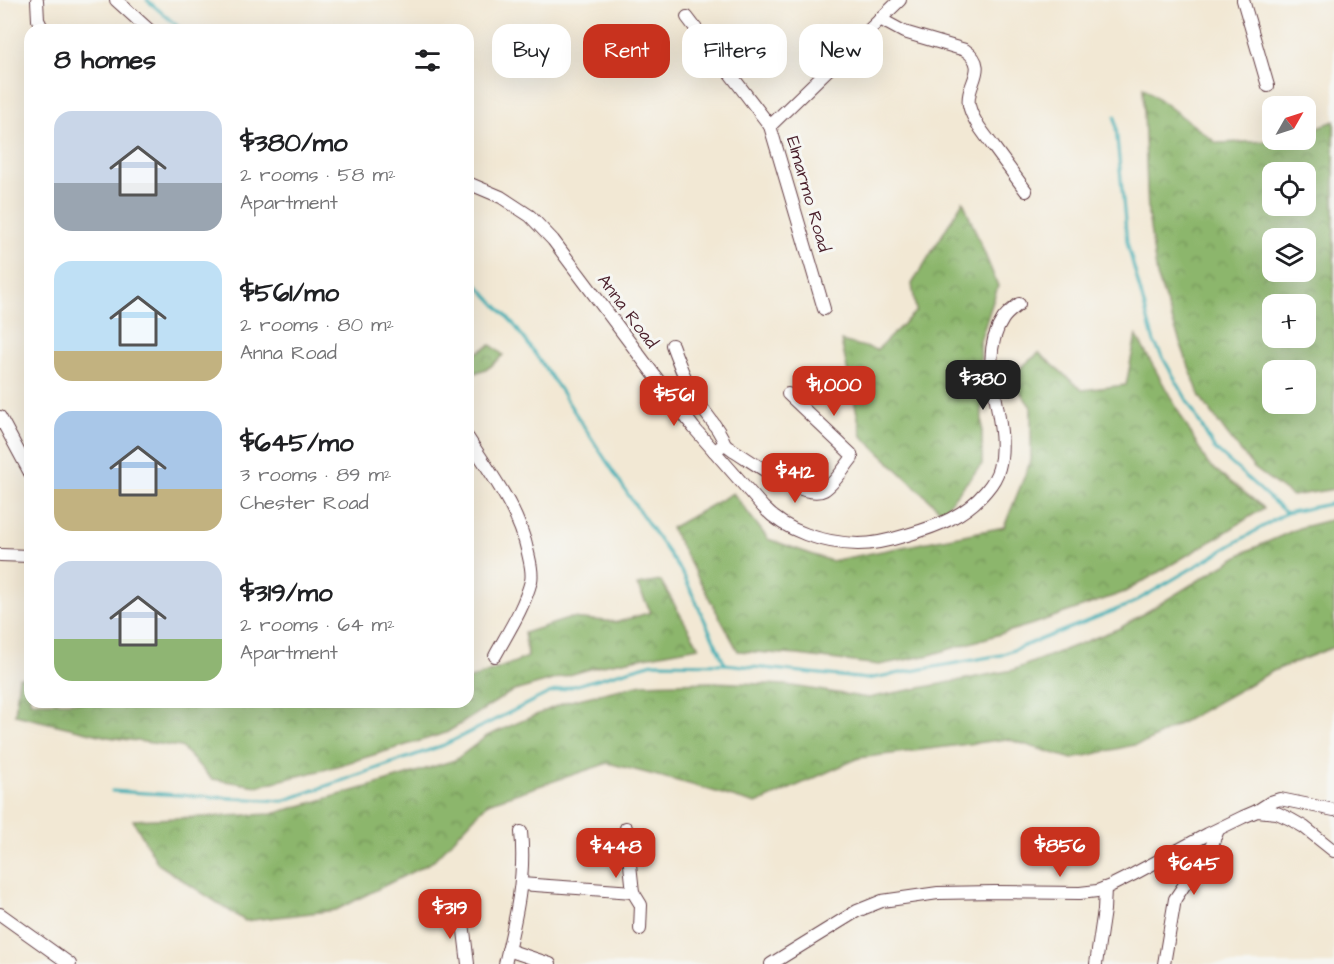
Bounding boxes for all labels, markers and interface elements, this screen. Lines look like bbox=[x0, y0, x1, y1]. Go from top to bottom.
chip: Buy bbox=[492, 24, 571, 78]
chip: Rent bbox=[583, 24, 670, 78]
chip: Filters bbox=[682, 24, 787, 78]
chip: New bbox=[799, 24, 883, 78]
text: 8 homes bbox=[54, 42, 156, 78]
icon: filters bbox=[411, 44, 444, 77]
north arrow bbox=[1262, 96, 1316, 150]
map controls bbox=[1262, 96, 1316, 414]
text: $380/mo bbox=[240, 125, 348, 161]
street label: Elmarmo Road bbox=[780, 133, 837, 255]
icon: home bbox=[102, 135, 174, 207]
text: 2 rooms · 58 m² bbox=[240, 161, 396, 189]
button: locate bbox=[1262, 162, 1316, 216]
text: Apartment bbox=[240, 189, 338, 217]
button: layers bbox=[1262, 228, 1316, 282]
street label: Anna Road bbox=[591, 269, 664, 354]
text: $561/mo bbox=[240, 275, 339, 311]
icon: home bbox=[102, 285, 174, 357]
button: + bbox=[1262, 294, 1316, 348]
text: 2 rooms · 80 m² bbox=[240, 311, 394, 339]
text: Anna Road bbox=[240, 339, 337, 367]
pin: $380 bbox=[947, 360, 1019, 411]
button: − bbox=[1262, 360, 1316, 414]
text: $380 bbox=[960, 365, 1006, 393]
pin: $1,000 bbox=[785, 366, 883, 417]
text: $1,000 bbox=[806, 371, 862, 399]
pin: $561 bbox=[638, 376, 710, 427]
text: $561 bbox=[654, 381, 694, 409]
text: $645/mo bbox=[240, 425, 354, 461]
icon: home bbox=[102, 435, 174, 507]
pin: $412 bbox=[759, 453, 831, 504]
text: $412 bbox=[776, 458, 814, 486]
text: 3 rooms · 89 m² bbox=[240, 461, 392, 489]
text: Chester Road bbox=[240, 489, 369, 517]
text: $319/mo bbox=[240, 575, 333, 611]
icon: home bbox=[102, 585, 174, 657]
text: 2 rooms · 64 m² bbox=[240, 611, 395, 639]
text: Apartment bbox=[240, 639, 338, 667]
pin: $856 bbox=[1024, 827, 1096, 878]
pin: $448 bbox=[580, 828, 652, 879]
text: $856 bbox=[1035, 832, 1085, 860]
text: $448 bbox=[590, 833, 642, 861]
pin: $645 bbox=[1158, 845, 1230, 896]
text: $645 bbox=[1168, 850, 1220, 878]
pin: $319 bbox=[414, 889, 486, 940]
text: $319 bbox=[432, 894, 468, 922]

